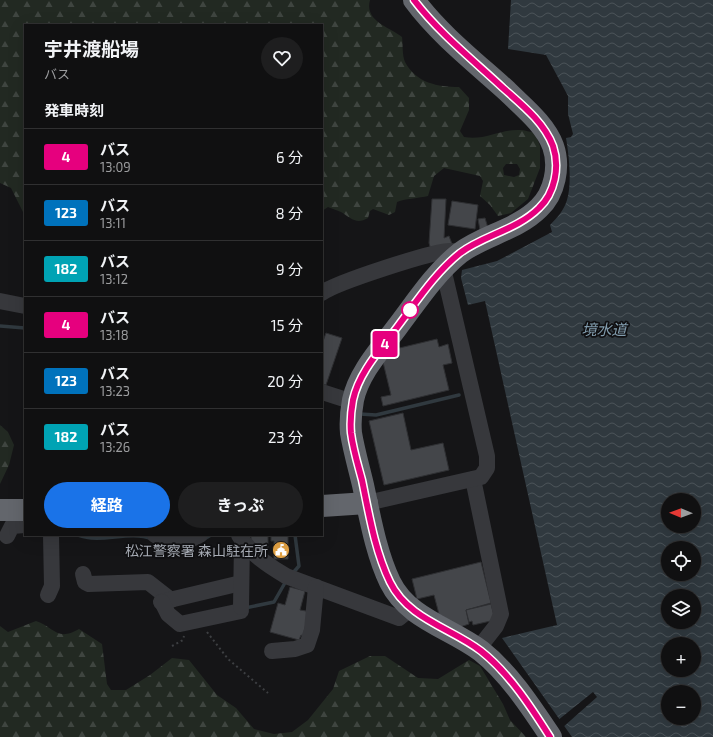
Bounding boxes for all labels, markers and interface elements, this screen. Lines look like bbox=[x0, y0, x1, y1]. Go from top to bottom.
text: 宇井渡船場 bbox=[44, 37, 139, 60]
button: heart bbox=[261, 37, 303, 79]
text: バス bbox=[44, 66, 70, 82]
text: 発車時刻 bbox=[44, 101, 104, 119]
text: バス bbox=[100, 140, 130, 158]
text: 4 bbox=[62, 148, 70, 165]
text: 6 分 bbox=[276, 148, 303, 166]
text: 13:09 bbox=[100, 159, 131, 175]
text: バス bbox=[100, 196, 130, 214]
text: 123 bbox=[55, 204, 77, 221]
text: 8 分 bbox=[276, 204, 303, 222]
text: 13:11 bbox=[100, 215, 126, 231]
text: バス bbox=[100, 252, 130, 270]
text: 182 bbox=[55, 260, 77, 277]
text: 9 分 bbox=[276, 260, 303, 278]
text: 13:12 bbox=[100, 271, 128, 287]
unlabelled marker bbox=[401, 301, 419, 319]
text: バス bbox=[100, 308, 130, 326]
text: 4 bbox=[62, 316, 70, 333]
text: 15 分 bbox=[271, 316, 303, 334]
water label: 境水道 bbox=[581, 320, 628, 338]
text: 13:18 bbox=[100, 327, 129, 343]
line badge: 4 bbox=[372, 331, 398, 357]
text: 4 bbox=[381, 335, 389, 352]
text: バス bbox=[100, 364, 130, 382]
text: 123 bbox=[55, 372, 77, 389]
text: 20 分 bbox=[267, 372, 303, 390]
text: 13:23 bbox=[100, 383, 130, 399]
text: バス bbox=[100, 420, 130, 438]
text: 182 bbox=[55, 428, 77, 445]
text: 23 分 bbox=[268, 428, 303, 446]
text: 13:26 bbox=[100, 439, 130, 455]
button: 経路 bbox=[44, 482, 170, 528]
button: きっぷ bbox=[178, 482, 303, 528]
north arrow bbox=[661, 493, 701, 533]
map controls bbox=[661, 493, 701, 725]
public building icon: 松江警察署 森山駐在所 bbox=[271, 540, 291, 560]
button: locate bbox=[661, 541, 701, 581]
place label: 松江警察署 森山駐在所 bbox=[125, 542, 268, 559]
button: layers bbox=[661, 589, 701, 629]
button: + bbox=[661, 637, 701, 677]
button: − bbox=[661, 685, 701, 725]

